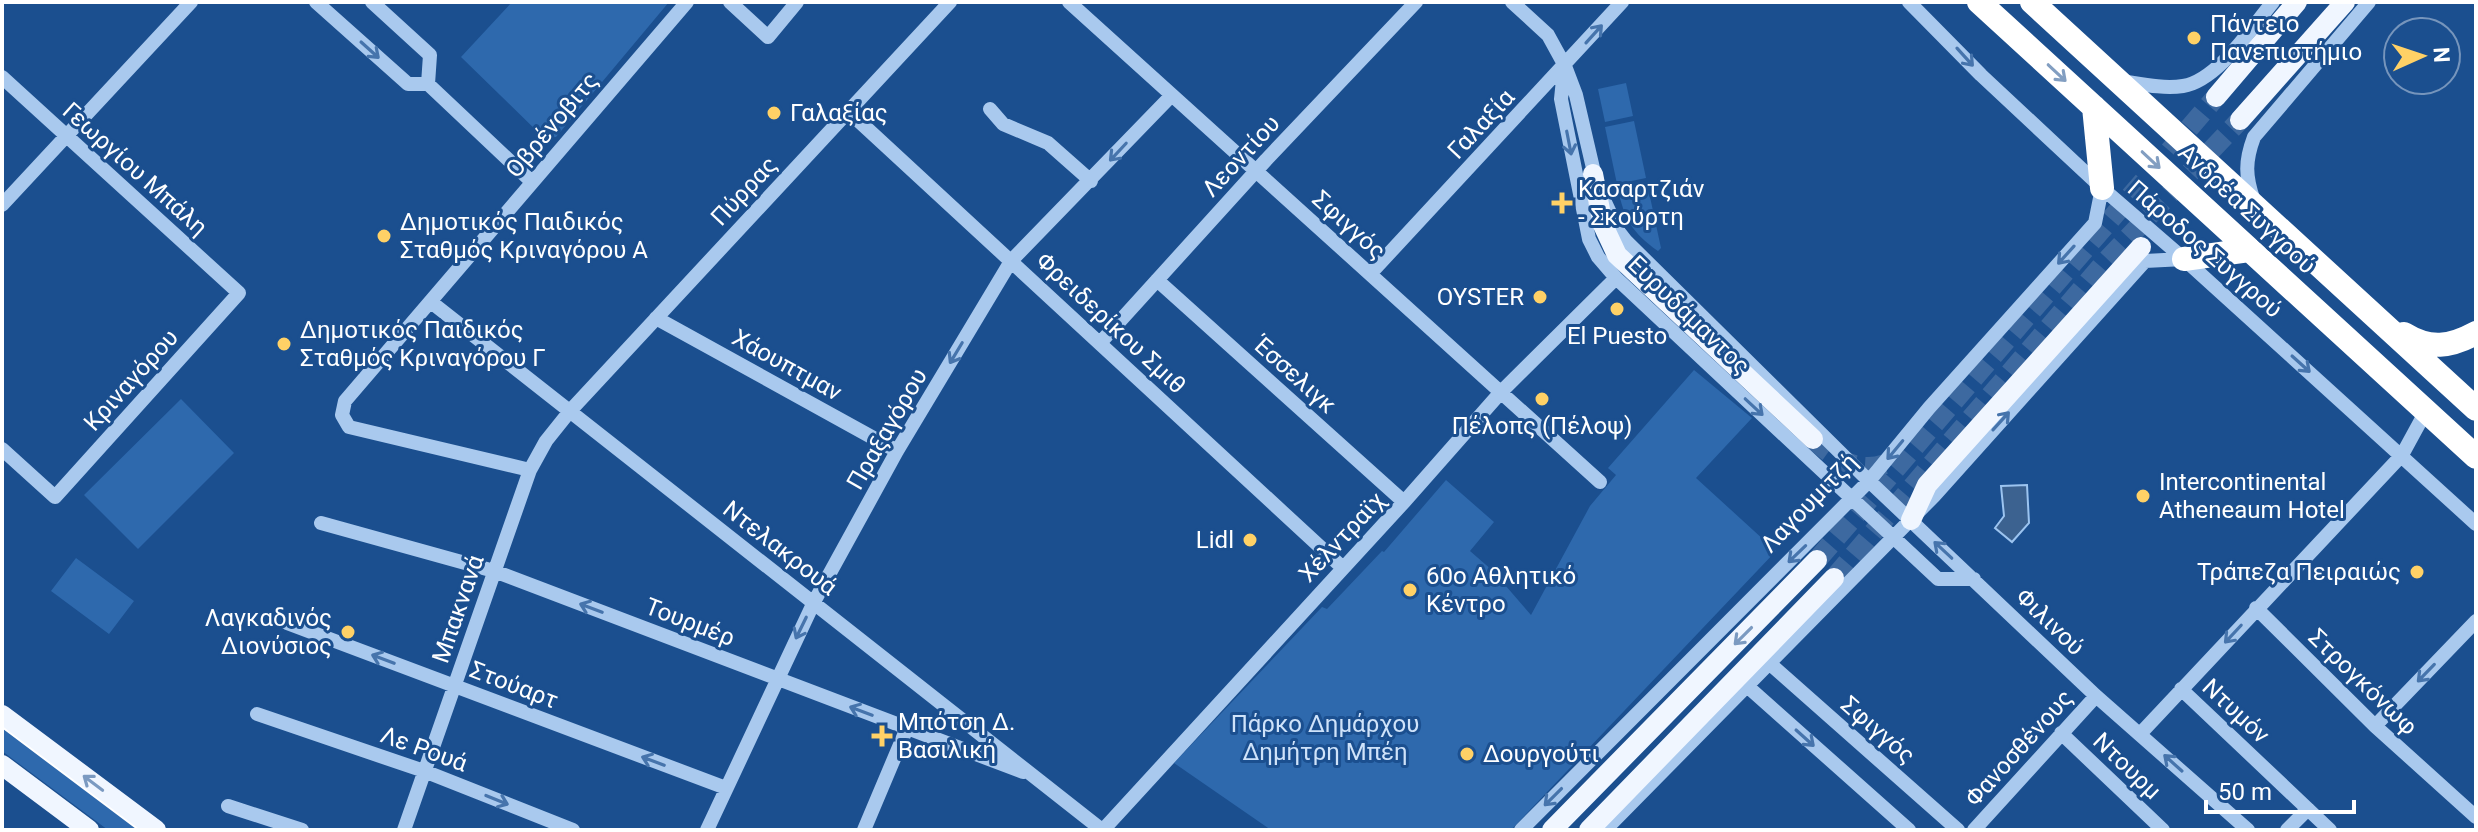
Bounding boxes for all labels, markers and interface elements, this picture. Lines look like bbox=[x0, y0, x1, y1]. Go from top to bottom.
place label: Πάντειο Πανεπιστήμιο bbox=[2210, 10, 2362, 66]
north arrow bbox=[2382, 16, 2462, 96]
one-way arrow bbox=[1584, 24, 1602, 44]
marker: Πάντειο Πανεπιστήμιο bbox=[2185, 29, 2203, 47]
one-way arrow bbox=[359, 40, 379, 58]
one-way arrow bbox=[1955, 46, 1973, 66]
text: N bbox=[2429, 47, 2454, 63]
one-way arrow bbox=[2047, 64, 2067, 82]
street label: Οβρένοβιτς bbox=[500, 67, 604, 183]
street label: Γαλαξία bbox=[1442, 83, 1520, 165]
street label: Γεωργίου Μπάλη bbox=[57, 97, 213, 241]
place label: Γαλαξίας bbox=[790, 99, 888, 127]
marker: Γαλαξίας bbox=[765, 104, 783, 122]
street label: Λεοντίου bbox=[1196, 109, 1286, 203]
one-way arrow bbox=[1562, 130, 1577, 155]
street label: Ανδρέα Συγγρού bbox=[2173, 138, 2321, 280]
one-way arrow bbox=[1109, 142, 1128, 161]
one-way arrow bbox=[2141, 150, 2161, 168]
street label: Πύρρας bbox=[705, 151, 783, 231]
street label: Πάροδος Συγγρού bbox=[2122, 174, 2288, 324]
place label: Κασαρτζιάν - Σκούρτη bbox=[1578, 175, 1705, 231]
street label: Σφιγγός bbox=[1307, 185, 1391, 265]
marker: Κασαρτζιάν - Σκούρτη bbox=[1553, 194, 1571, 212]
place label: Δημοτικός Παιδικός Σταθμός Κριναγόρου Α bbox=[400, 208, 648, 264]
marker: Δημοτικός Παιδικός Σταθμός Κριναγόρου Α bbox=[375, 227, 393, 245]
one-way arrow bbox=[2058, 244, 2076, 264]
street label: Φρειδερίκου Σμιθ bbox=[1030, 247, 1192, 399]
street label: Ευρυδάμαντος bbox=[1622, 250, 1756, 380]
place label: OYSTER bbox=[1437, 283, 1524, 311]
marker: OYSTER bbox=[1531, 288, 1549, 306]
marker: El Puesto bbox=[1608, 300, 1626, 318]
place label: Δημοτικός Παιδικός Σταθμός Κριναγόρου Γ bbox=[300, 316, 546, 372]
place label: El Puesto bbox=[1567, 322, 1667, 350]
street label: Κριναγόρου bbox=[78, 323, 184, 437]
street label: Χάουπτμαν bbox=[727, 323, 847, 407]
street label: Έσσελιγκ bbox=[1247, 330, 1342, 419]
marker: Δημοτικός Παιδικός Σταθμός Κριναγόρου Γ bbox=[275, 335, 293, 353]
one-way arrow bbox=[948, 341, 964, 364]
one-way arrow bbox=[2291, 355, 2311, 373]
street label: Πραξαγόρου bbox=[841, 363, 933, 495]
marker: Πέλοπς (Πέλοψ) bbox=[1533, 390, 1551, 408]
one-way arrow bbox=[1744, 398, 1764, 416]
place label: Πέλοπς (Πέλοψ) bbox=[1452, 412, 1632, 440]
one-way arrow bbox=[1992, 412, 2010, 432]
one-way arrow bbox=[1886, 439, 1904, 459]
street label: Λαγουμιτζή bbox=[1755, 448, 1863, 558]
place label: Intercontinental Atheneaum Hotel bbox=[2159, 468, 2345, 524]
street label: Χέλντραϊχ bbox=[1293, 486, 1391, 588]
marker: Intercontinental Atheneaum Hotel bbox=[2134, 487, 2152, 505]
street label: Ντελακρουά bbox=[717, 495, 843, 601]
place label: Lidl bbox=[1196, 526, 1234, 554]
marker: Lidl bbox=[1241, 531, 1259, 549]
one-way arrow bbox=[1933, 541, 1953, 559]
one-way arrow bbox=[1788, 544, 1807, 563]
street label: Μπακνανά bbox=[426, 551, 490, 667]
place label: Τράπεζα Πειραιώς bbox=[2197, 558, 2401, 586]
place label: 60ο Αθλητικό Κέντρο bbox=[1426, 562, 1576, 618]
marker: Τράπεζα Πειραιώς bbox=[2408, 563, 2426, 581]
marker: 60ο Αθλητικό Κέντρο bbox=[1401, 581, 1419, 599]
street label: Φιλινού bbox=[2010, 583, 2090, 661]
street label: Τουρμέρ bbox=[641, 592, 739, 652]
one-way arrow bbox=[580, 600, 604, 614]
place label: Λαγκαδινός Διονύσιος bbox=[205, 604, 332, 660]
one-way arrow bbox=[793, 616, 808, 640]
marker: Λαγκαδινός Διονύσιος bbox=[339, 623, 357, 641]
one-way arrow bbox=[2224, 623, 2242, 643]
street label: Στρογκόνωφ bbox=[2303, 623, 2423, 741]
one-way arrow bbox=[1734, 626, 1753, 645]
one-way arrow bbox=[371, 651, 396, 665]
street label: Στούαρτ bbox=[466, 655, 562, 715]
one-way arrow bbox=[2417, 663, 2435, 683]
street label: Ντυμόν bbox=[2197, 673, 2276, 749]
street label: Φανοσθένους bbox=[1959, 684, 2079, 812]
street label: Σφιγγός bbox=[1835, 690, 1921, 770]
one-way arrow bbox=[849, 703, 874, 717]
place label: Μπότση Δ. Βασιλική bbox=[898, 708, 1015, 764]
park label: Πάρκο Δημάρχου Δημήτρη Μπέη bbox=[1231, 710, 1419, 766]
street label: Λε Ρουά bbox=[377, 720, 471, 778]
marker: Μπότση Δ. Βασιλική bbox=[873, 727, 891, 745]
street label: Ντουρμ bbox=[2087, 727, 2167, 805]
one-way arrow bbox=[1795, 728, 1815, 746]
place label: Δουργούτι bbox=[1483, 740, 1599, 768]
marker: Δουργούτι bbox=[1458, 745, 1476, 763]
one-way arrow bbox=[641, 753, 665, 767]
one-way arrow bbox=[2163, 755, 2183, 773]
scale bar bbox=[2206, 764, 2354, 814]
one-way arrow bbox=[83, 775, 105, 792]
text: 50 m bbox=[2218, 778, 2272, 806]
one-way arrow bbox=[1544, 787, 1563, 806]
one-way arrow bbox=[484, 794, 509, 808]

